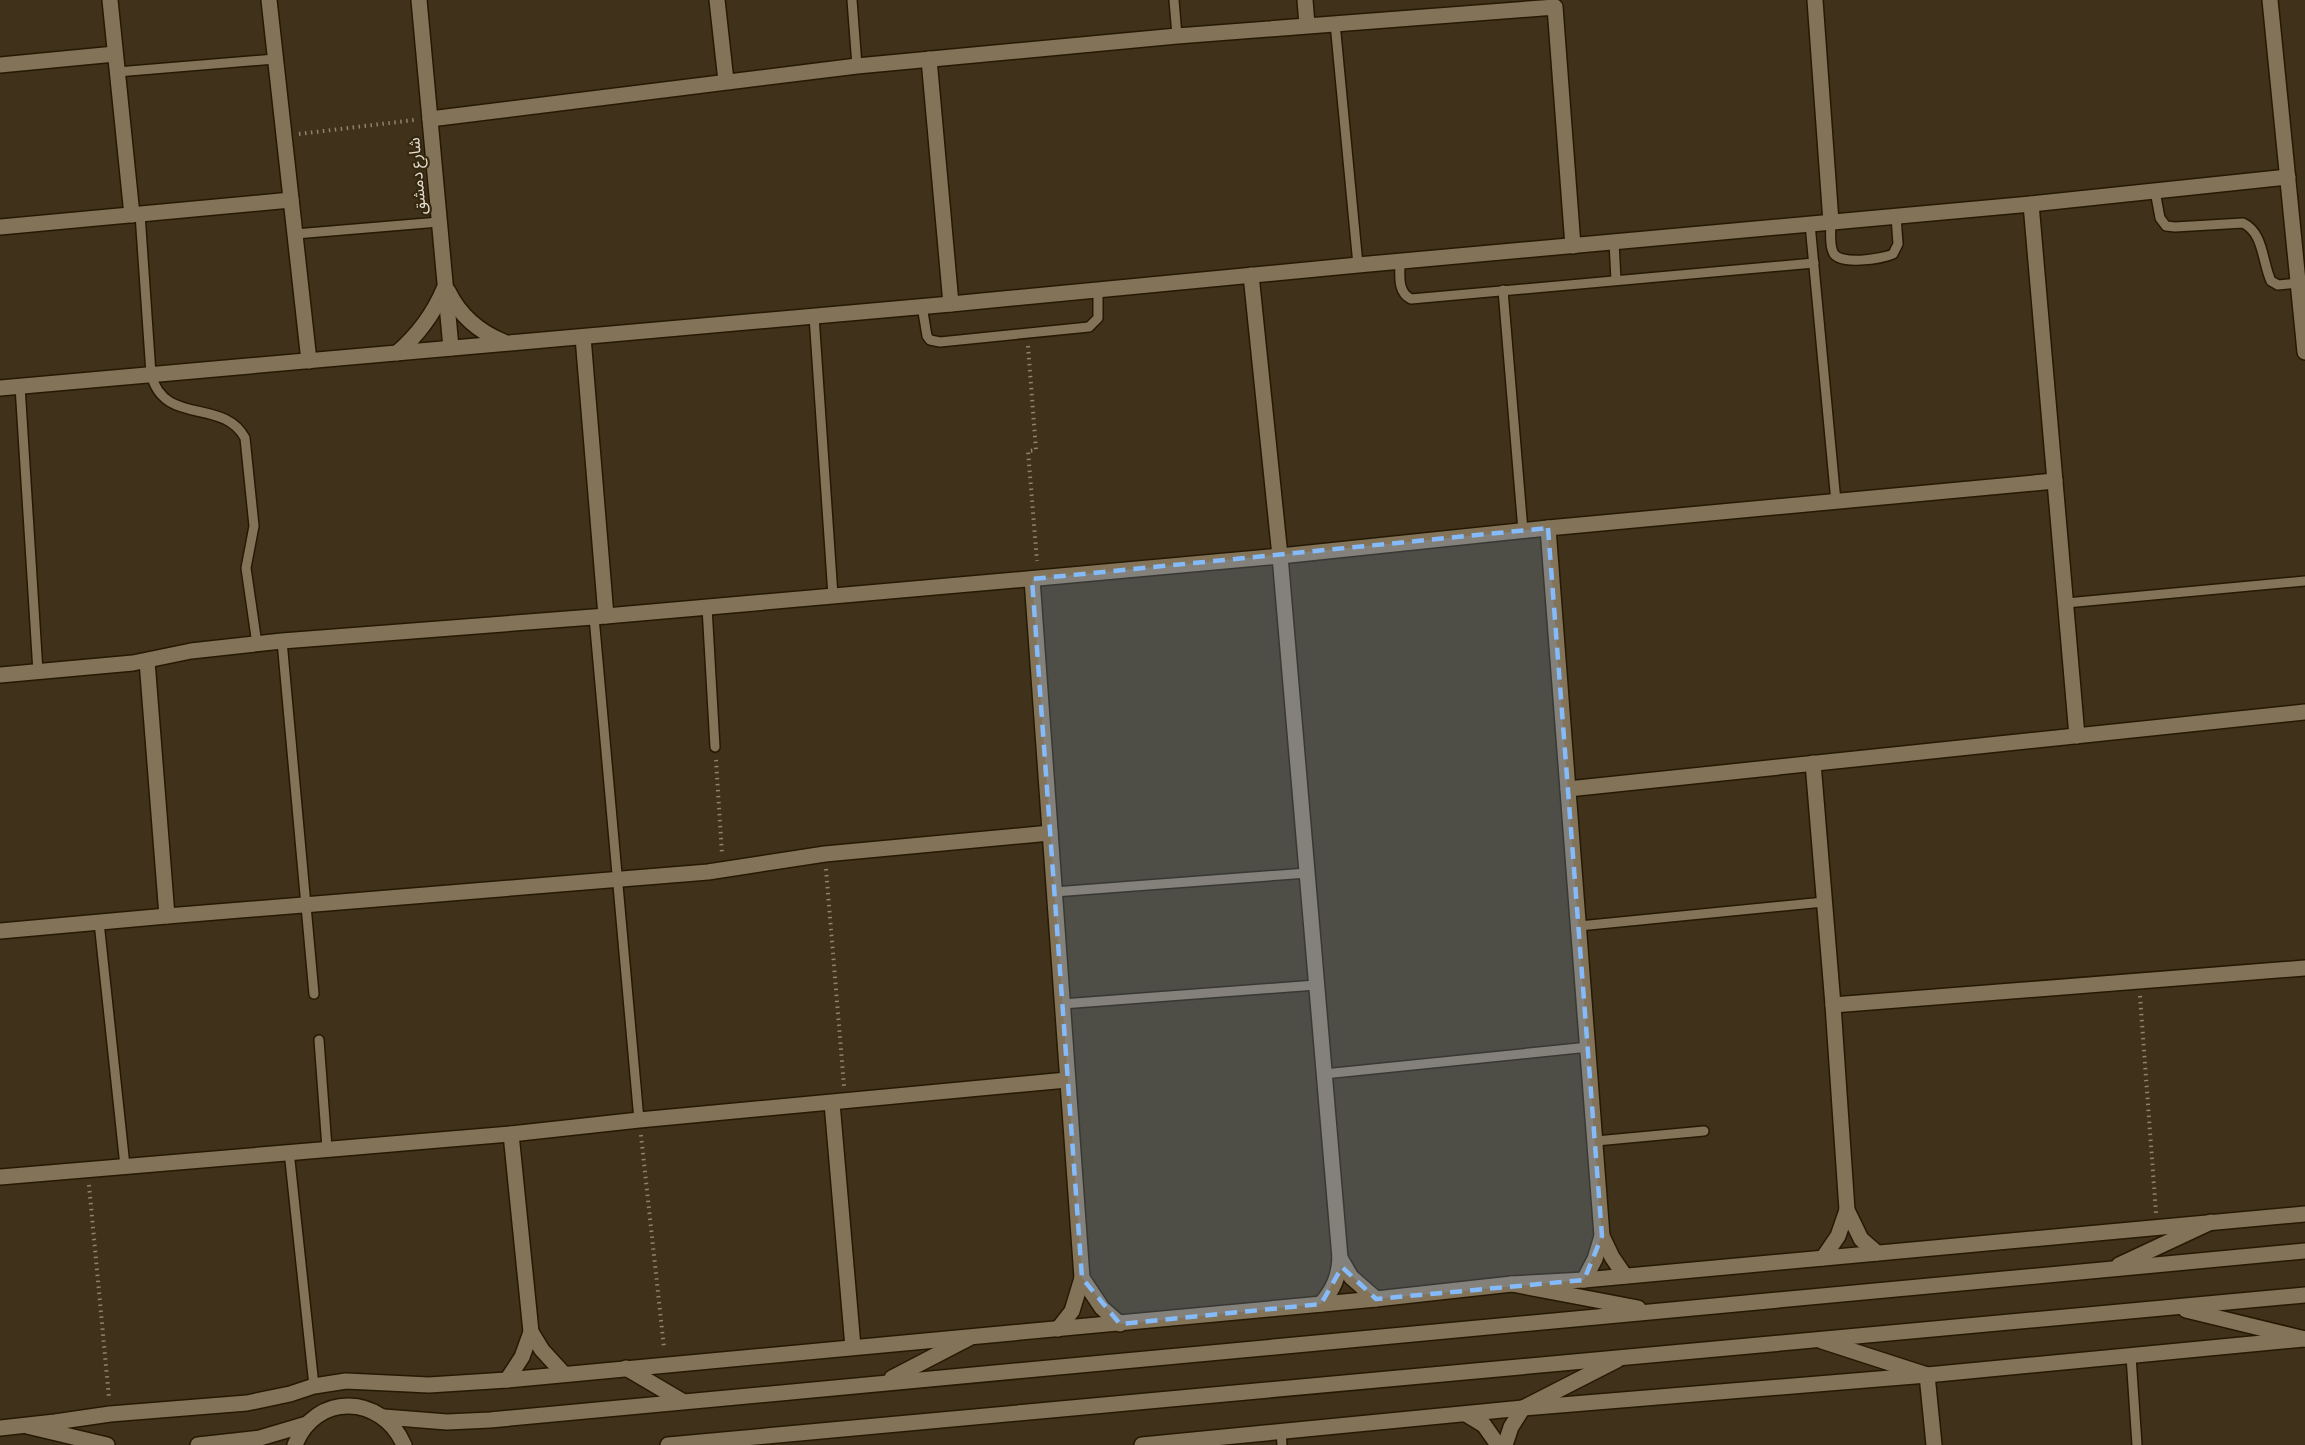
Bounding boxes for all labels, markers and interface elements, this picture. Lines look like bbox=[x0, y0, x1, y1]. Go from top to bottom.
street label: شارع دمشق bbox=[404, 136, 433, 215]

